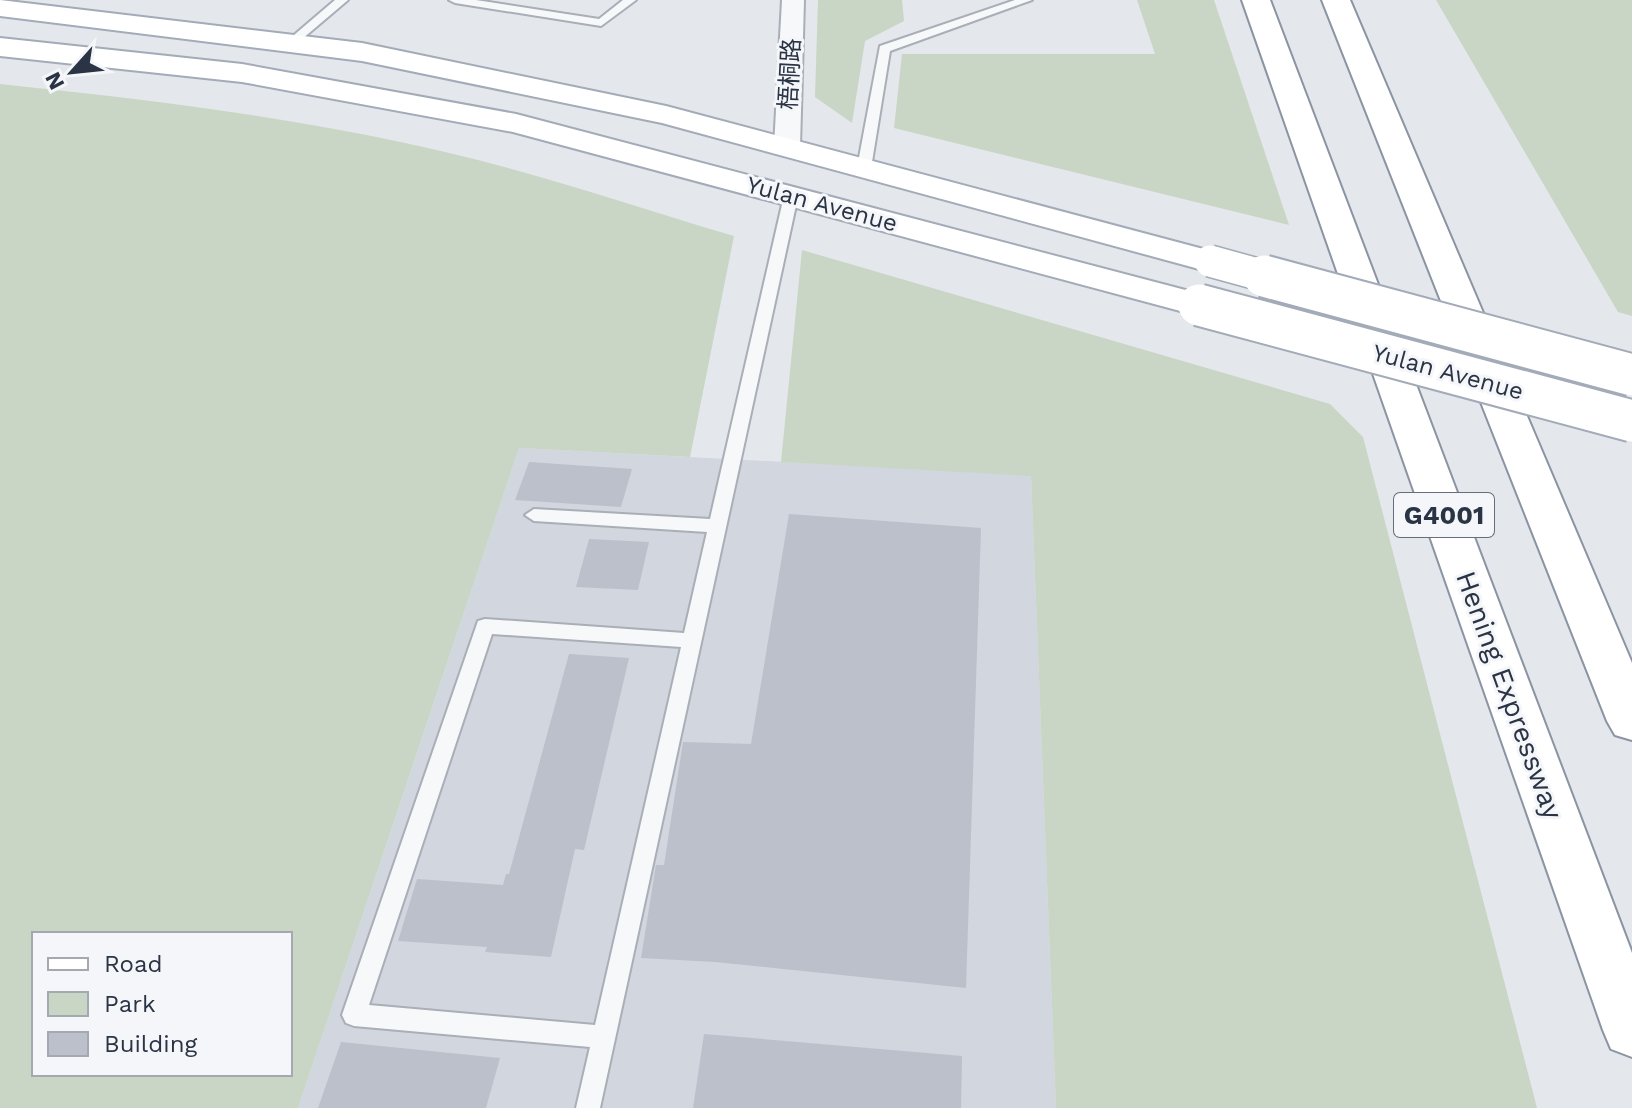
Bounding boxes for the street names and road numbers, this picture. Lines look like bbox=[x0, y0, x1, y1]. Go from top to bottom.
street label: 梧桐路 bbox=[774, 37, 806, 111]
street label: Yulan Avenue bbox=[743, 170, 901, 238]
street label: Yulan Avenue bbox=[1369, 338, 1527, 406]
road number: G4001 bbox=[1394, 493, 1494, 537]
street label: Hening Expressway bbox=[1449, 567, 1570, 824]

